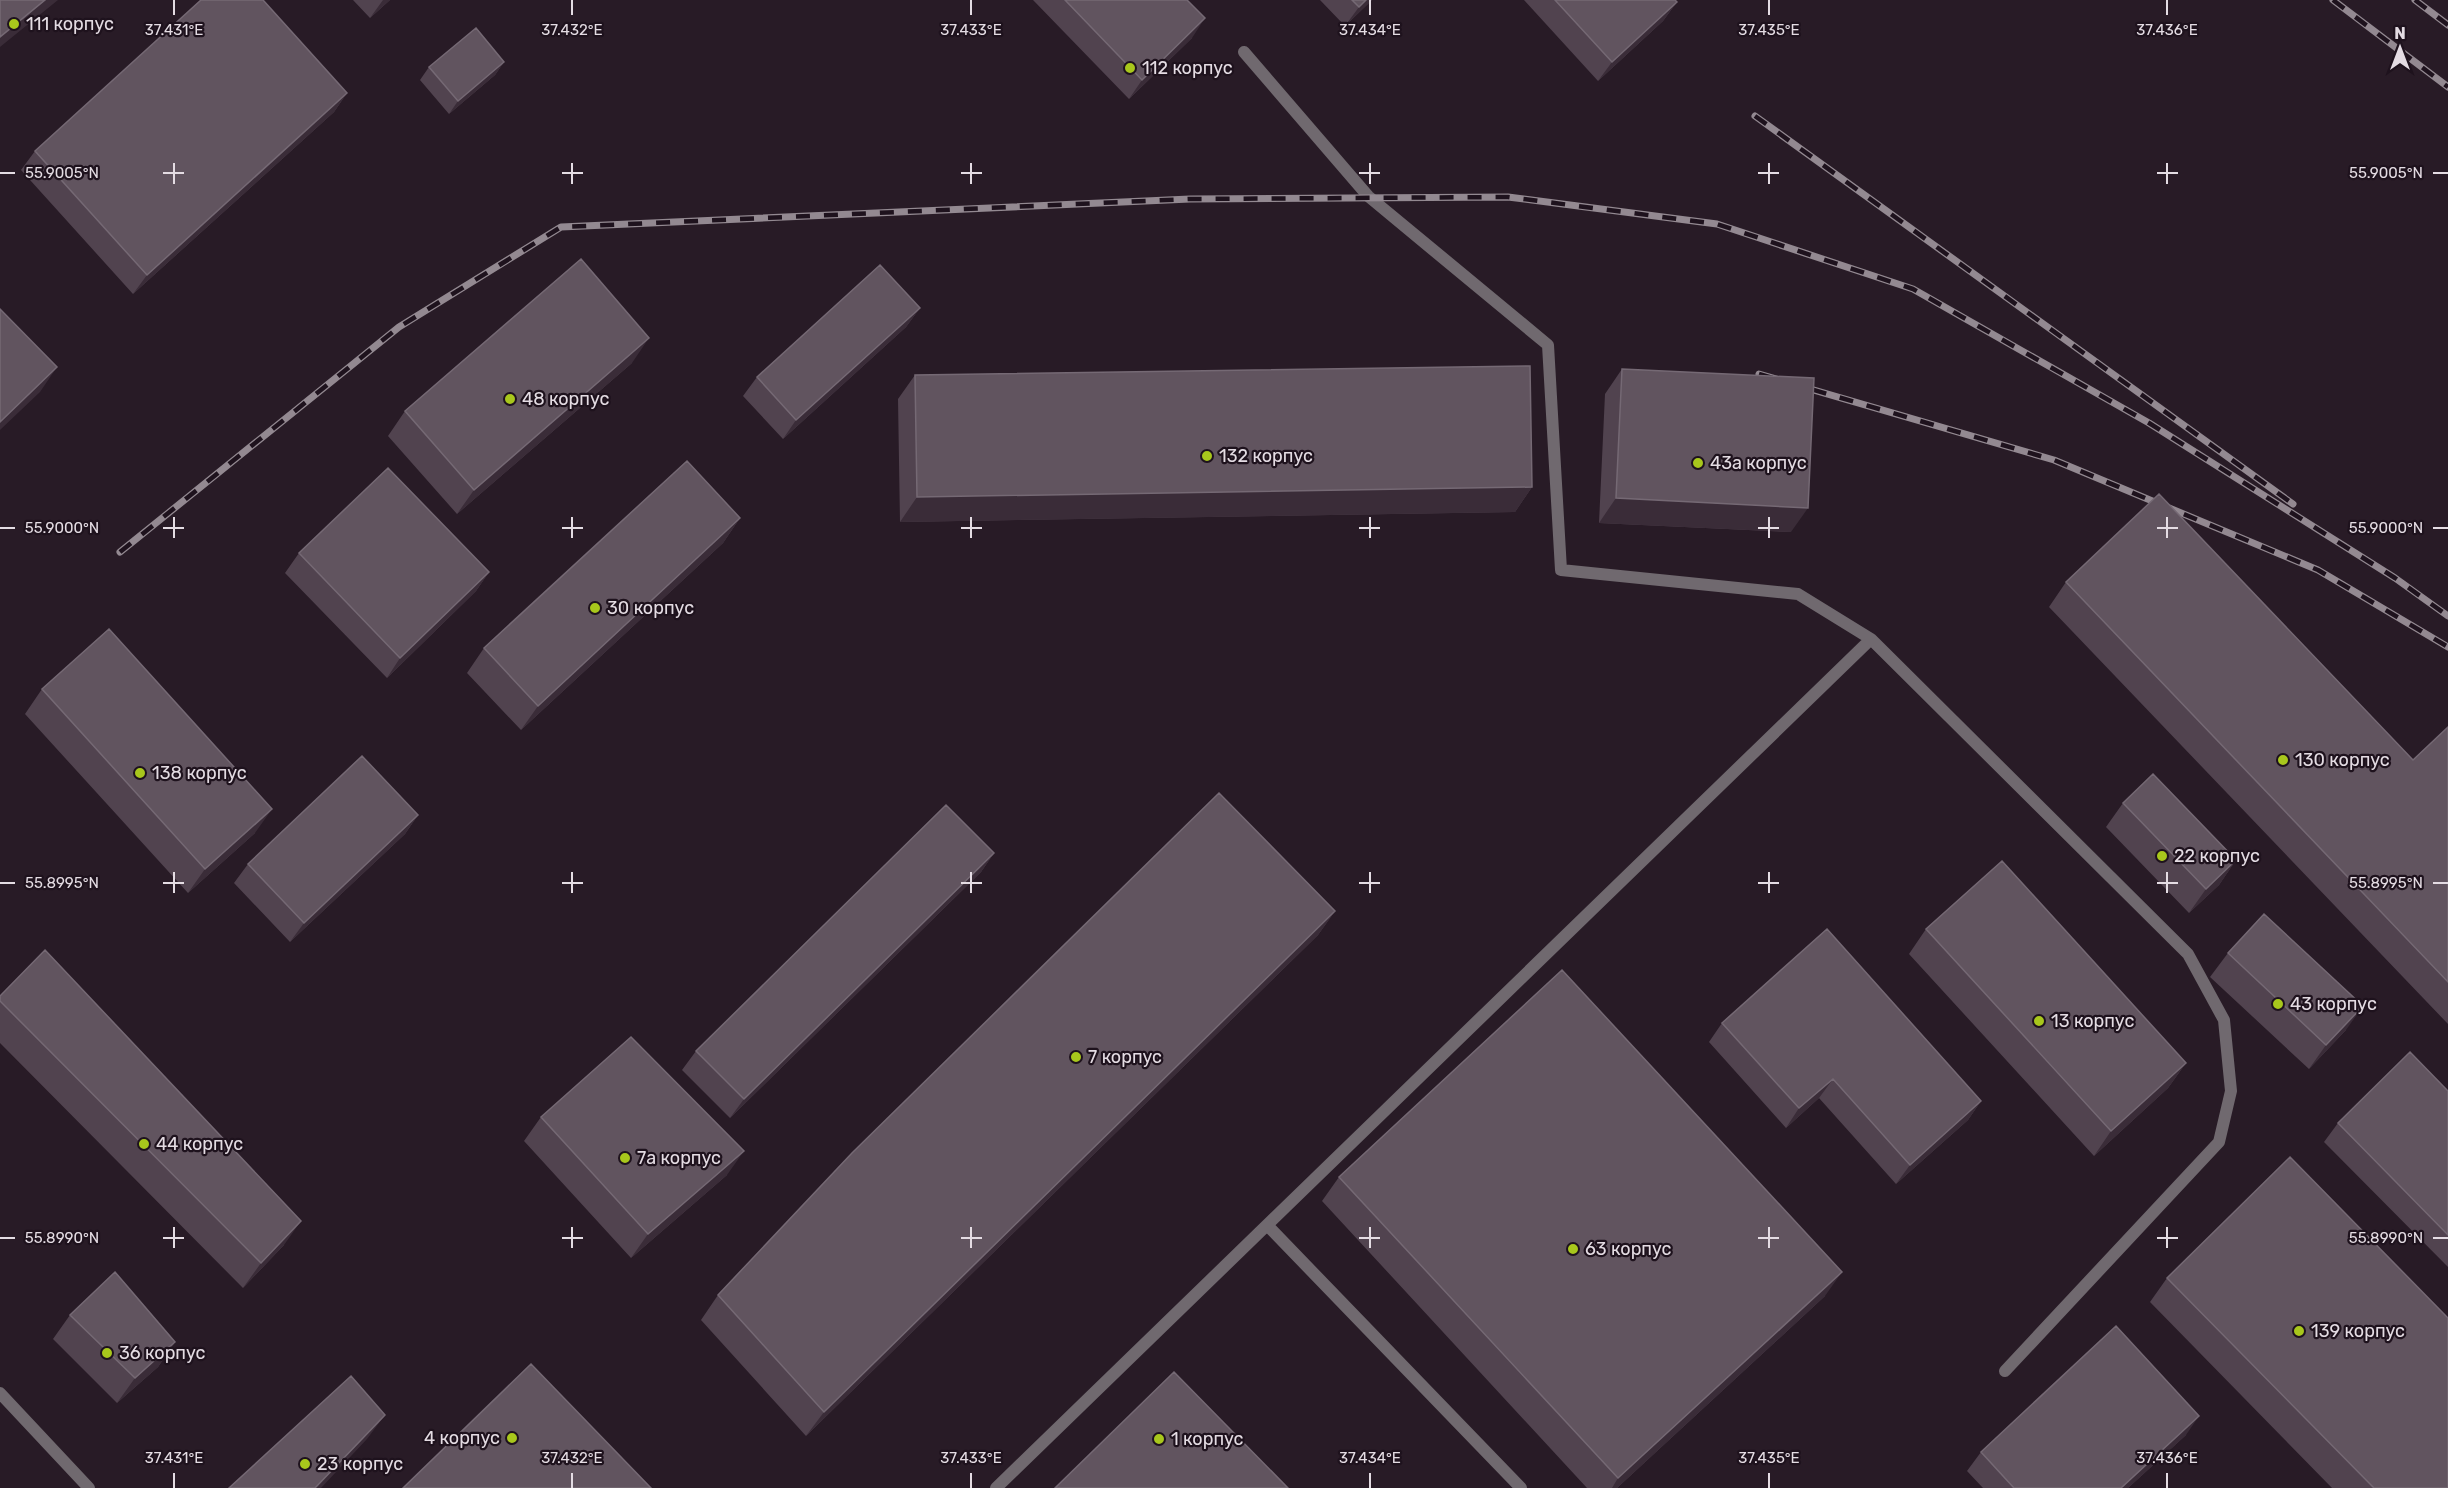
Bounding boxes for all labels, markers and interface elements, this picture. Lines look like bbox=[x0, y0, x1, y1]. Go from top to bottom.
place label: 111 корпус bbox=[26, 13, 114, 35]
marker: 111 корпус bbox=[7, 17, 21, 31]
north arrow bbox=[2370, 18, 2430, 78]
text: 37.431°E bbox=[145, 21, 203, 39]
text: 37.432°E bbox=[541, 21, 603, 39]
text: 37.433°E bbox=[940, 21, 1002, 39]
text: 37.434°E bbox=[1339, 21, 1401, 39]
text: 37.435°E bbox=[1738, 21, 1800, 39]
text: 37.436°E bbox=[2136, 21, 2198, 39]
text: N bbox=[2394, 24, 2406, 43]
place label: 112 корпус bbox=[1142, 57, 1233, 79]
marker: 112 корпус bbox=[1123, 61, 1137, 75]
text: 55.9005°N bbox=[25, 164, 99, 182]
text: 55.9005°N bbox=[2349, 164, 2423, 182]
place label: 48 корпус bbox=[522, 388, 610, 410]
marker: 48 корпус bbox=[503, 392, 517, 406]
place label: 132 корпус bbox=[1219, 445, 1313, 467]
marker: 132 корпус bbox=[1200, 449, 1214, 463]
place label: 43а корпус bbox=[1710, 452, 1807, 474]
marker: 43а корпус bbox=[1691, 456, 1705, 470]
text: 55.9000°N bbox=[25, 519, 99, 537]
text: 55.9000°N bbox=[2349, 519, 2423, 537]
place label: 30 корпус bbox=[607, 597, 694, 619]
marker: 30 корпус bbox=[588, 601, 602, 615]
place label: 130 корпус bbox=[2295, 749, 2390, 771]
marker: 130 корпус bbox=[2276, 753, 2290, 767]
place label: 138 корпус bbox=[152, 762, 247, 784]
marker: 138 корпус bbox=[133, 766, 147, 780]
place label: 22 корпус bbox=[2174, 845, 2260, 867]
marker: 22 корпус bbox=[2155, 849, 2169, 863]
text: 55.8995°N bbox=[25, 874, 99, 892]
text: 55.8995°N bbox=[2349, 874, 2423, 892]
place label: 43 корпус bbox=[2290, 993, 2377, 1015]
marker: 43 корпус bbox=[2271, 997, 2285, 1011]
place label: 13 корпус bbox=[2051, 1010, 2134, 1032]
marker: 13 корпус bbox=[2032, 1014, 2046, 1028]
place label: 7 корпус bbox=[1088, 1046, 1162, 1068]
marker: 7 корпус bbox=[1069, 1050, 1083, 1064]
place label: 44 корпус bbox=[156, 1133, 243, 1155]
marker: 44 корпус bbox=[137, 1137, 151, 1151]
place label: 7а корпус bbox=[637, 1147, 721, 1169]
marker: 7а корпус bbox=[618, 1151, 632, 1165]
text: 55.8990°N bbox=[25, 1229, 99, 1247]
text: 55.8990°N bbox=[2349, 1229, 2423, 1247]
place label: 63 корпус bbox=[1585, 1238, 1672, 1260]
marker: 63 корпус bbox=[1566, 1242, 1580, 1256]
place label: 139 корпус bbox=[2311, 1320, 2405, 1342]
marker: 139 корпус bbox=[2292, 1324, 2306, 1338]
place label: 36 корпус bbox=[119, 1342, 206, 1364]
marker: 36 корпус bbox=[100, 1346, 114, 1360]
place label: 4 корпус bbox=[424, 1427, 500, 1449]
place label: 1 корпус bbox=[1171, 1428, 1244, 1450]
marker: 4 корпус bbox=[505, 1431, 519, 1445]
marker: 1 корпус bbox=[1152, 1432, 1166, 1446]
text: 37.431°E bbox=[145, 1449, 203, 1467]
text: 37.432°E bbox=[541, 1449, 603, 1467]
text: 37.433°E bbox=[940, 1449, 1002, 1467]
text: 37.434°E bbox=[1339, 1449, 1401, 1467]
text: 37.435°E bbox=[1738, 1449, 1800, 1467]
text: 37.436°E bbox=[2136, 1449, 2198, 1467]
place label: 23 корпус bbox=[317, 1453, 403, 1475]
marker: 23 корпус bbox=[298, 1457, 312, 1471]

